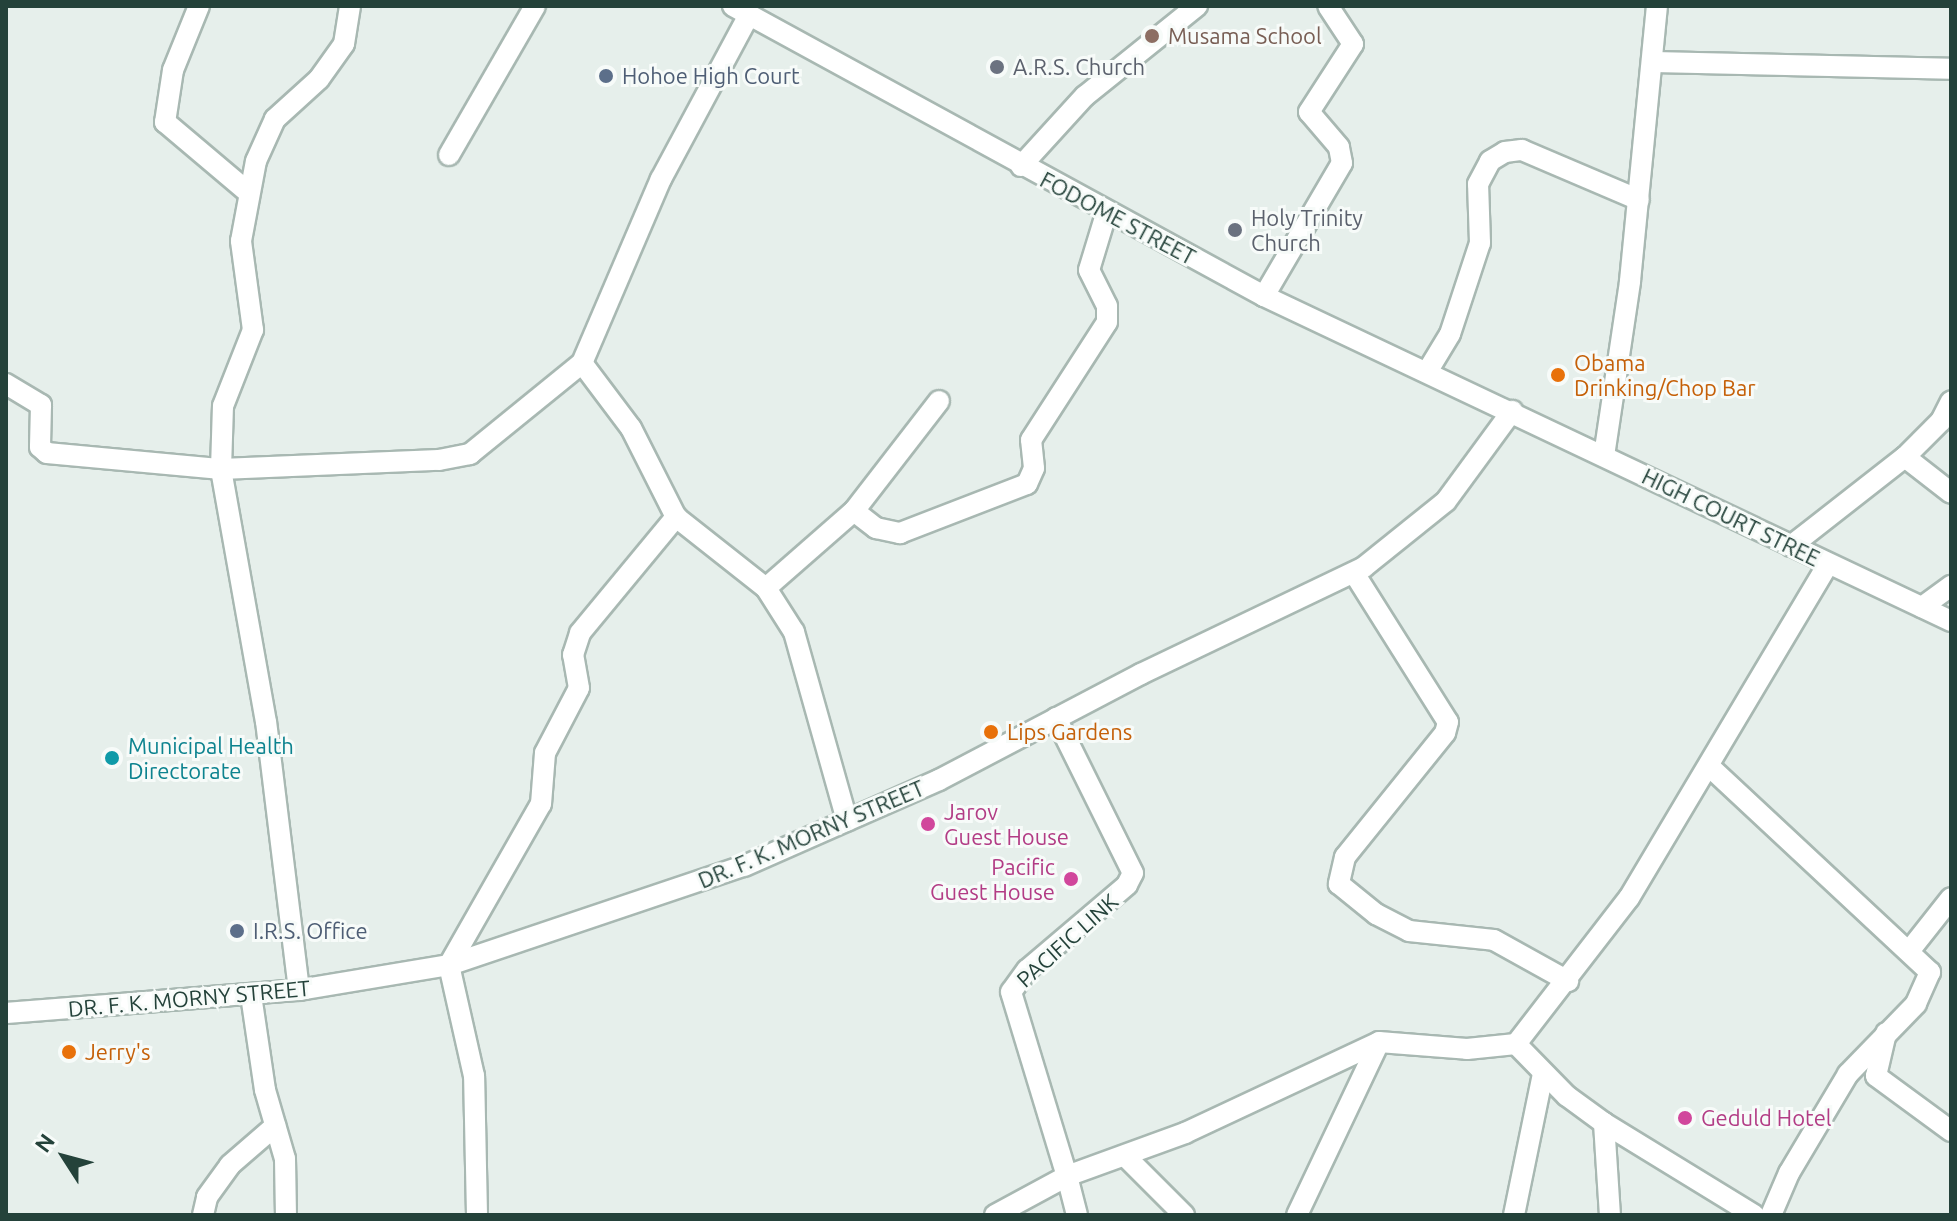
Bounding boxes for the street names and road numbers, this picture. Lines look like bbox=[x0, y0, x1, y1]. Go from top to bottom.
street label: FODOME STREET bbox=[1036, 166, 1200, 270]
street label: HIGH COURT STREE bbox=[1638, 463, 1824, 571]
street label: DR. F. K. MORNY STREET bbox=[694, 774, 928, 894]
street label: PACIFIC LINK bbox=[1011, 888, 1123, 992]
street label: DR. F. K. MORNY STREET bbox=[67, 974, 311, 1022]

